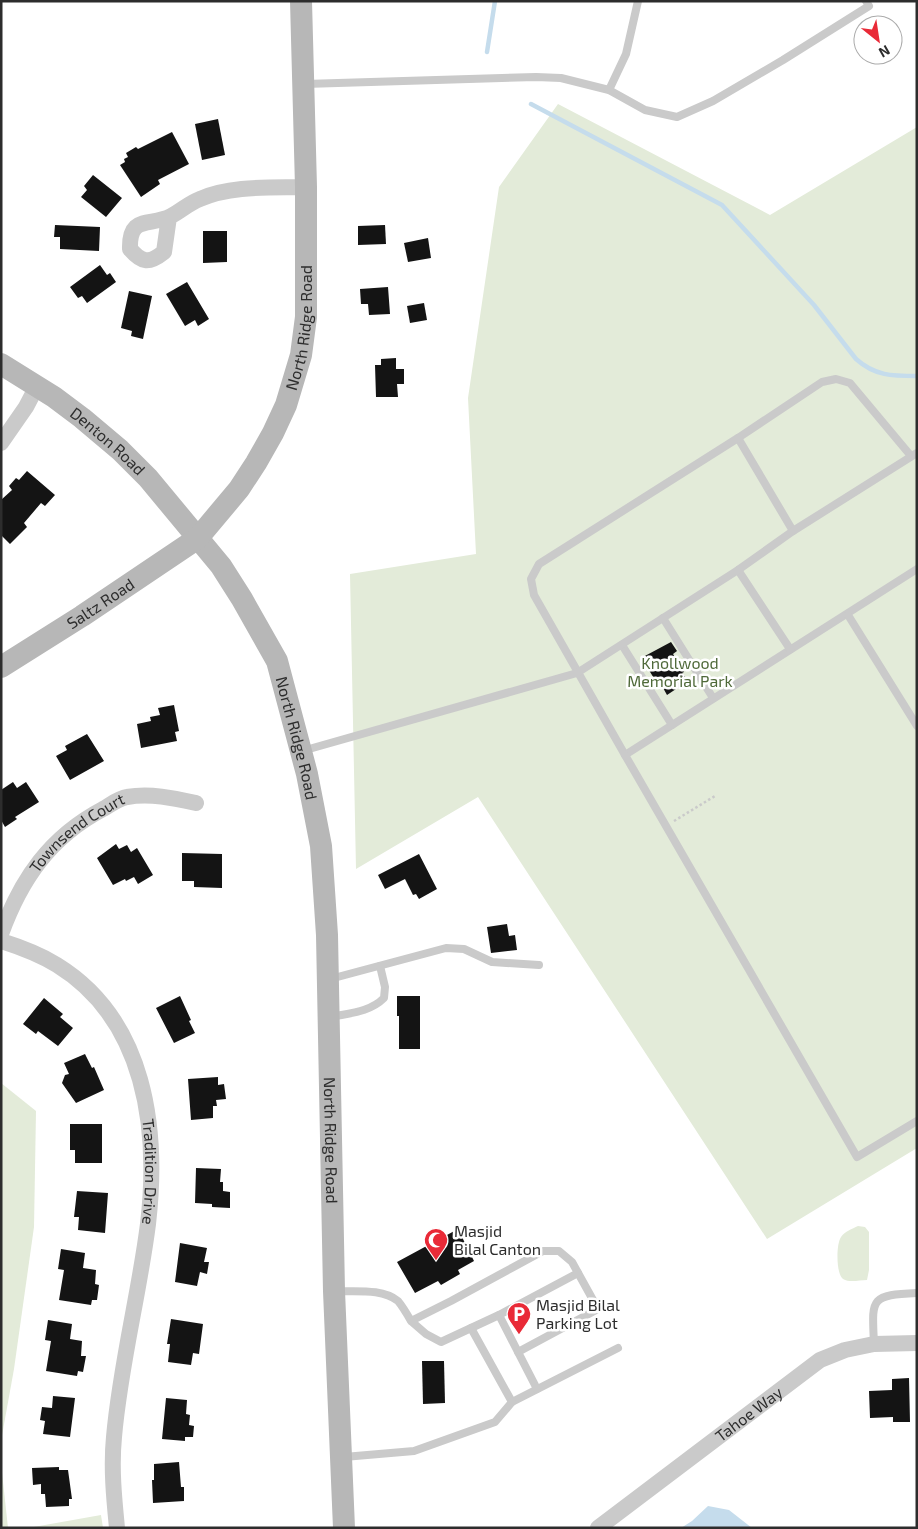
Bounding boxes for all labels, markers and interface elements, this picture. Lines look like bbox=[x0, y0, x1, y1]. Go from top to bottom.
north arrow bbox=[853, 15, 903, 65]
text: N bbox=[876, 42, 893, 62]
street label: North Ridge Road bbox=[281, 265, 315, 392]
street label: Denton Road bbox=[67, 403, 149, 479]
street label: Saltz Road bbox=[63, 574, 138, 632]
park label: Knollwood Memorial Park bbox=[627, 653, 733, 690]
street label: North Ridge Road bbox=[272, 674, 322, 801]
street label: Townsend Court bbox=[25, 788, 127, 876]
street label: North Ridge Road bbox=[321, 1077, 342, 1204]
street label: Tradition Drive bbox=[139, 1117, 161, 1226]
place label: Masjid Bilal Canton bbox=[454, 1221, 541, 1258]
mosque icon: Masjid Bilal Canton bbox=[423, 1227, 449, 1261]
place label: Masjid Bilal Parking Lot bbox=[536, 1295, 620, 1332]
parking icon: Masjid Bilal Parking Lot bbox=[506, 1301, 532, 1335]
street label: Tahoe Way bbox=[711, 1382, 786, 1445]

